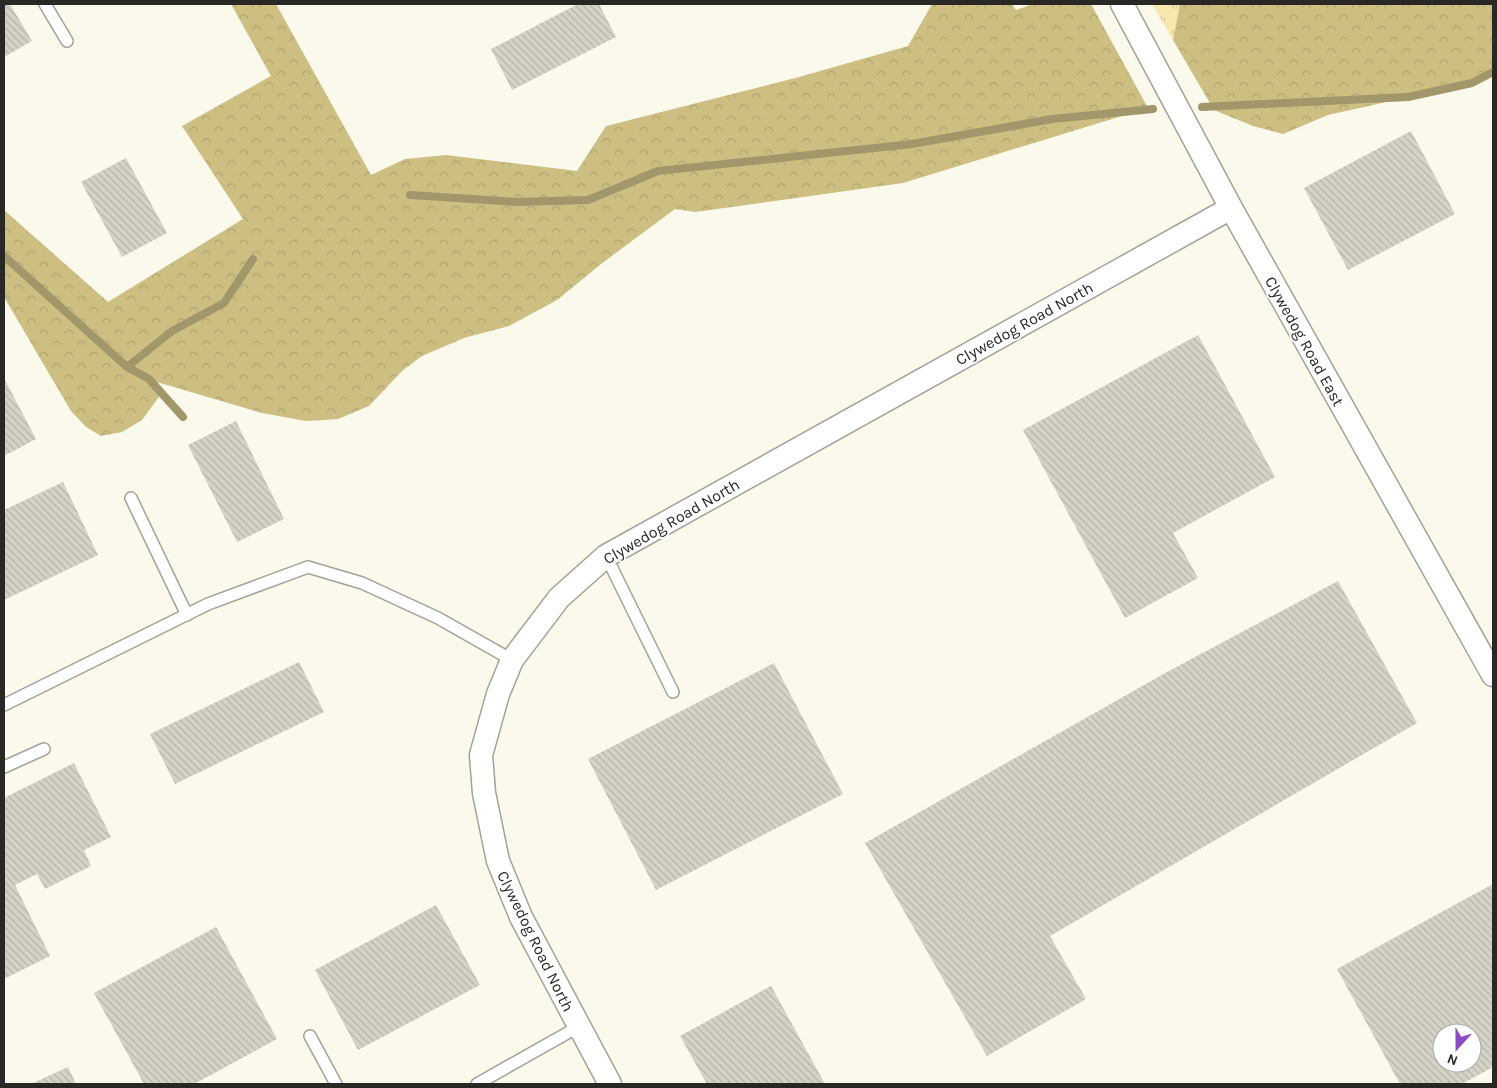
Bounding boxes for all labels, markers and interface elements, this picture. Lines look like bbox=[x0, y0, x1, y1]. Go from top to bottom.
street label: Clywedog Road East bbox=[1261, 273, 1348, 409]
street label: Clywedog Road North bbox=[952, 278, 1096, 369]
street label: Clywedog Road North bbox=[600, 475, 743, 568]
street label: Clywedog Road North bbox=[493, 868, 578, 1015]
north arrow bbox=[1432, 1023, 1482, 1073]
text: N bbox=[1445, 1050, 1460, 1069]

